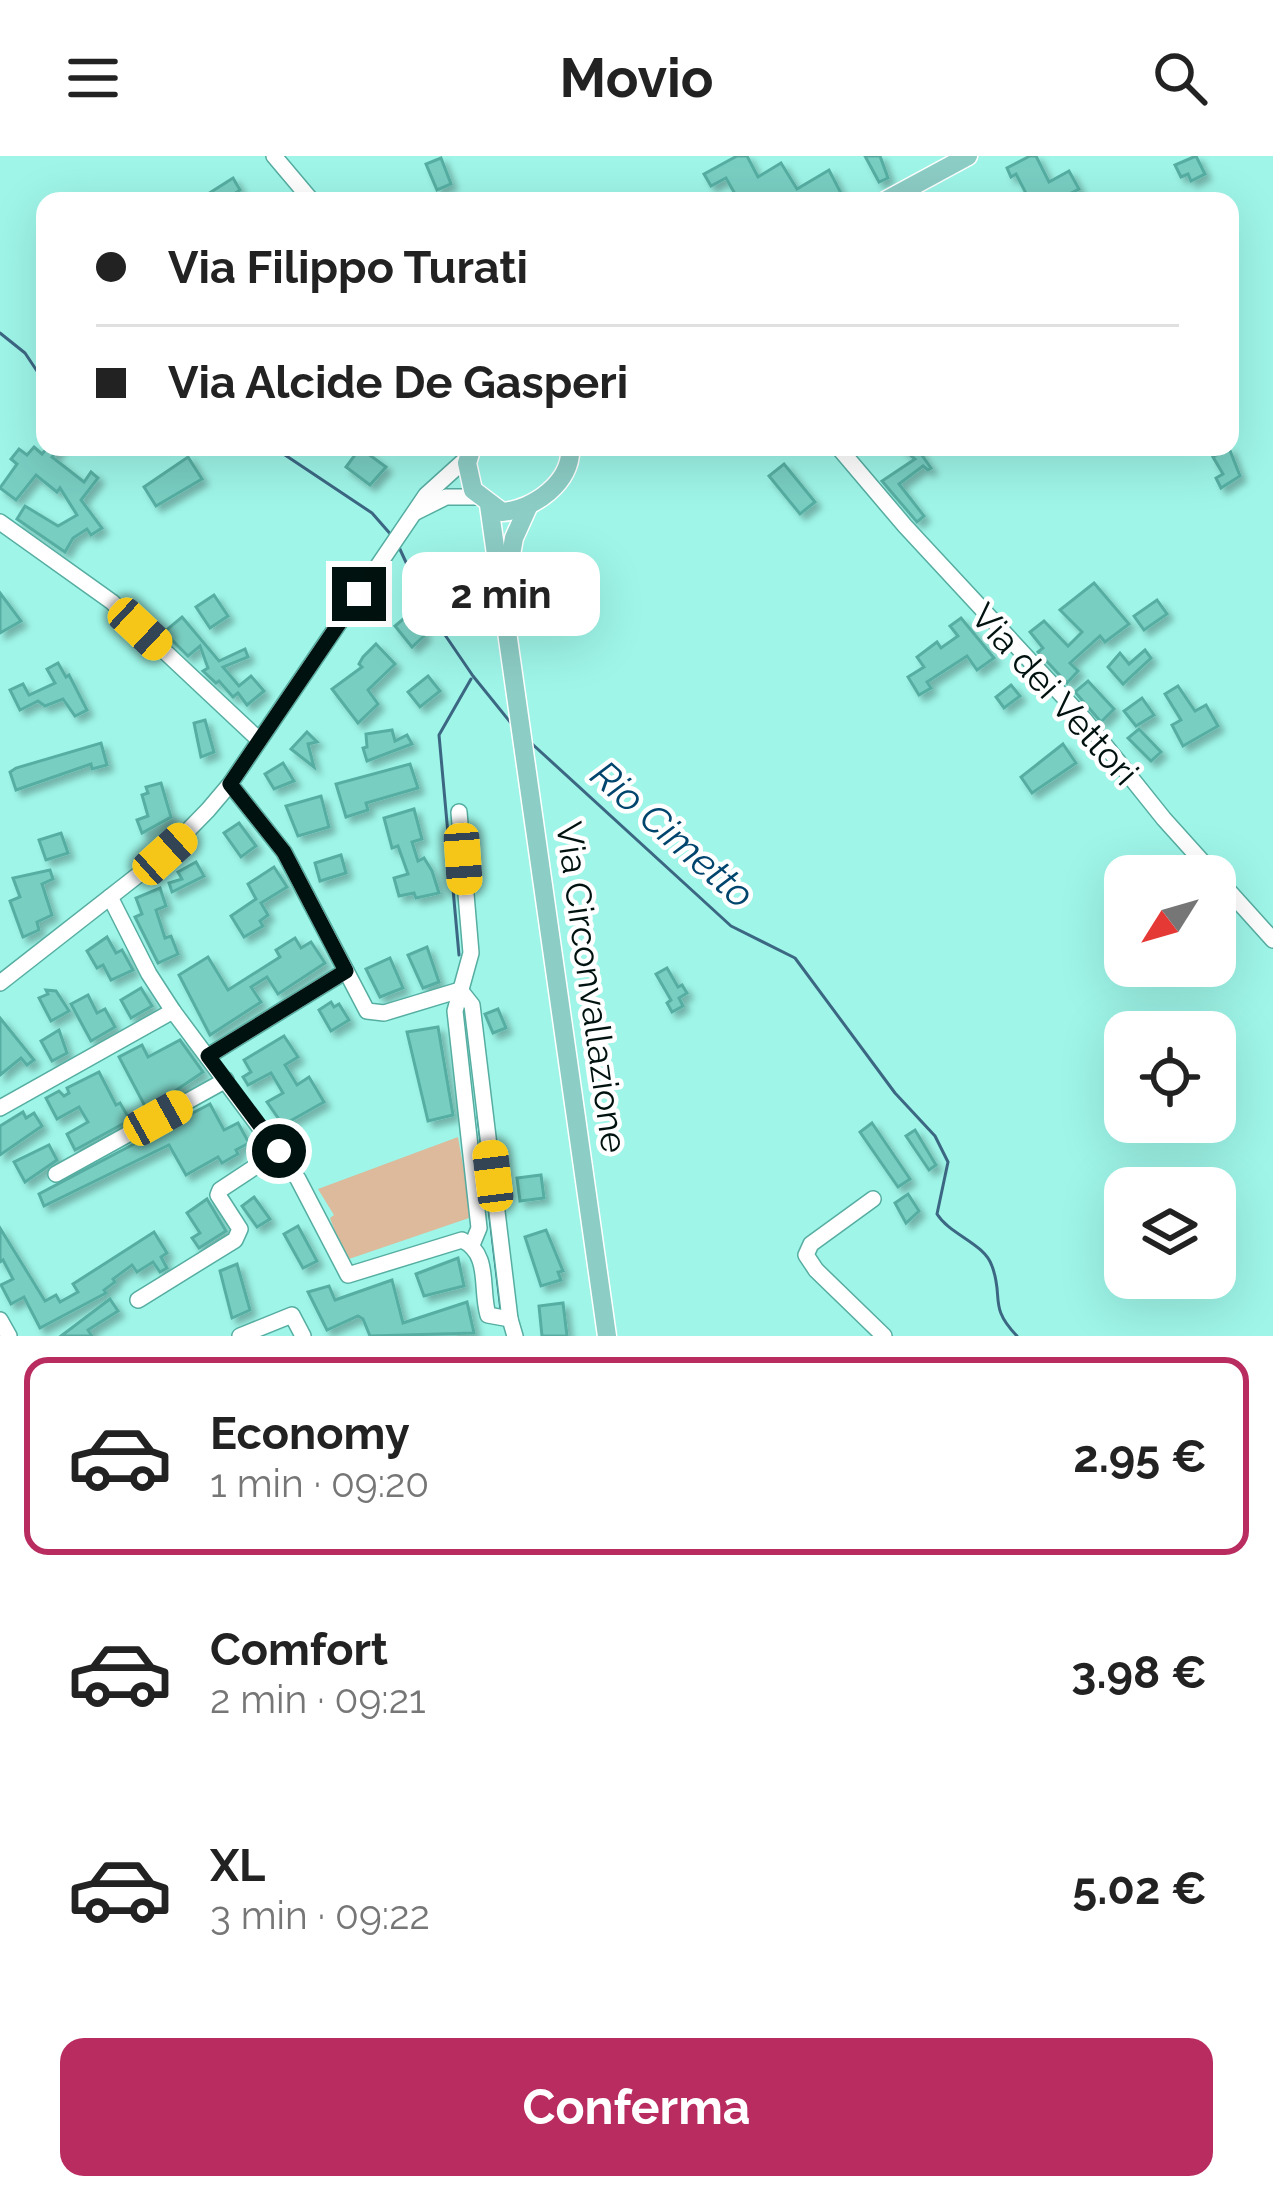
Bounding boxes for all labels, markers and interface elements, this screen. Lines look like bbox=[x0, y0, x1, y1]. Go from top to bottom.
icon: menu bbox=[60, 45, 126, 111]
icon: search bbox=[1147, 45, 1213, 111]
text: Movio bbox=[559, 46, 714, 110]
text: Via Filippo Turati bbox=[168, 241, 528, 294]
text: Via Alcide De Gasperi bbox=[168, 356, 628, 409]
callout: 2 min bbox=[401, 552, 599, 636]
route end bbox=[332, 567, 386, 621]
text: 2 min bbox=[450, 571, 552, 617]
car bbox=[101, 591, 179, 667]
street label: Via dei Vettori bbox=[963, 595, 1147, 793]
water label: Rio Cimetto bbox=[582, 751, 764, 917]
car bbox=[126, 817, 204, 891]
street label: Via Circonvallazione bbox=[548, 819, 636, 1155]
car bbox=[443, 822, 483, 896]
north arrow bbox=[1104, 855, 1236, 987]
map controls bbox=[1104, 855, 1236, 1299]
button: locate bbox=[1104, 1011, 1236, 1143]
car bbox=[118, 1085, 198, 1151]
route start bbox=[252, 1124, 306, 1178]
car bbox=[471, 1138, 515, 1214]
button: layers bbox=[1104, 1167, 1236, 1299]
icon: car bbox=[66, 1402, 174, 1510]
text: Economy bbox=[210, 1407, 410, 1460]
text: 2.95 € bbox=[1073, 1430, 1207, 1483]
text: 1 min · 09:20 bbox=[210, 1460, 429, 1506]
icon: car bbox=[66, 1618, 174, 1726]
text: Comfort bbox=[210, 1623, 388, 1676]
text: 3.98 € bbox=[1071, 1646, 1207, 1699]
text: 2 min · 09:21 bbox=[210, 1676, 426, 1722]
icon: car bbox=[66, 1834, 174, 1942]
text: XL bbox=[210, 1839, 265, 1892]
text: 5.02 € bbox=[1072, 1862, 1207, 1915]
text: 3 min · 09:22 bbox=[210, 1892, 430, 1938]
button: Conferma bbox=[60, 2038, 1213, 2176]

